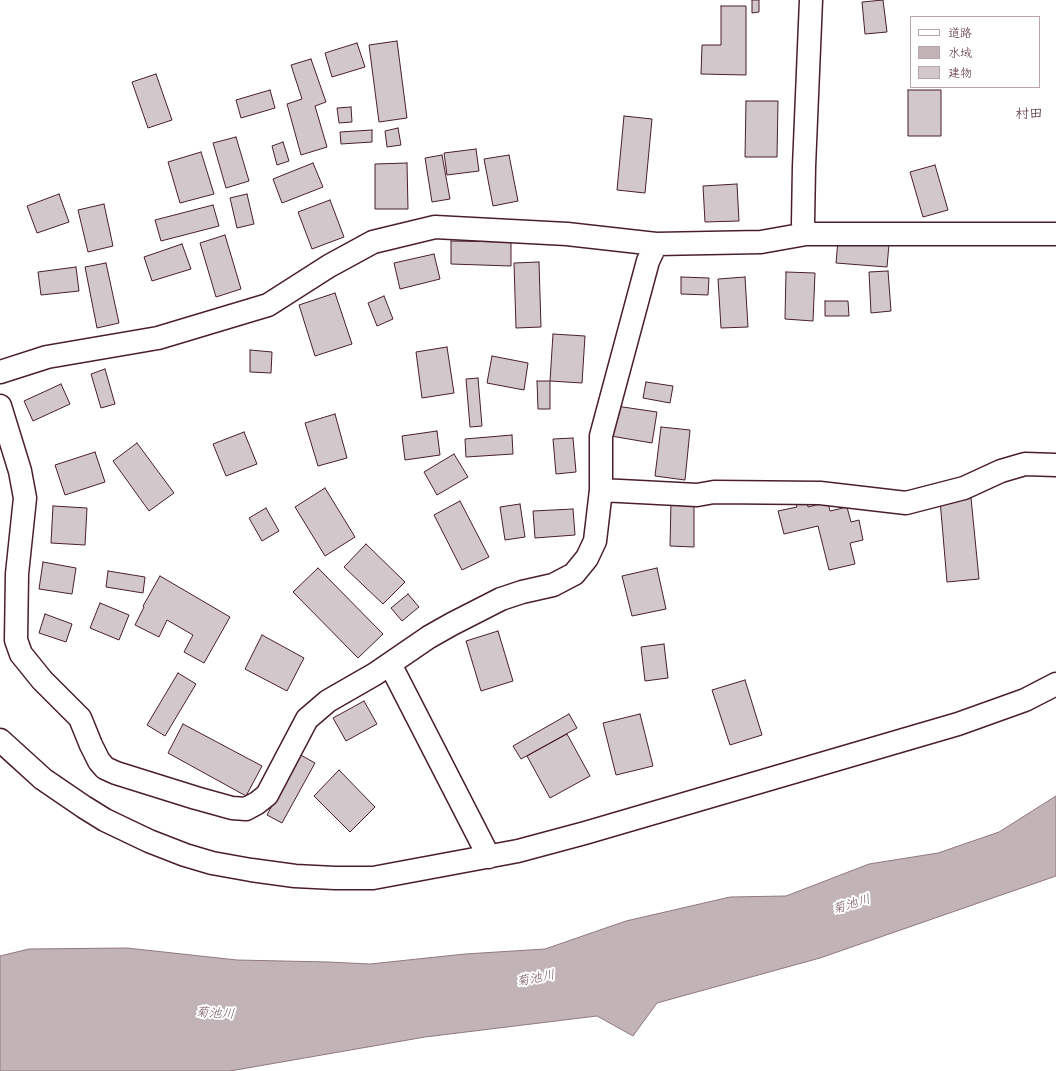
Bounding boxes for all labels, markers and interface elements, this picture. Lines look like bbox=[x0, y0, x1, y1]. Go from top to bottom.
legend bbox=[910, 16, 1040, 88]
text: 道路 bbox=[948, 28, 972, 42]
text: 水域 bbox=[948, 48, 972, 62]
text: 建物 bbox=[948, 68, 972, 82]
district label: 村田 bbox=[1015, 108, 1043, 124]
water label: 菊池川 bbox=[831, 893, 873, 919]
water label: 菊池川 bbox=[515, 969, 557, 991]
water label: 菊池川 bbox=[195, 1006, 235, 1024]

